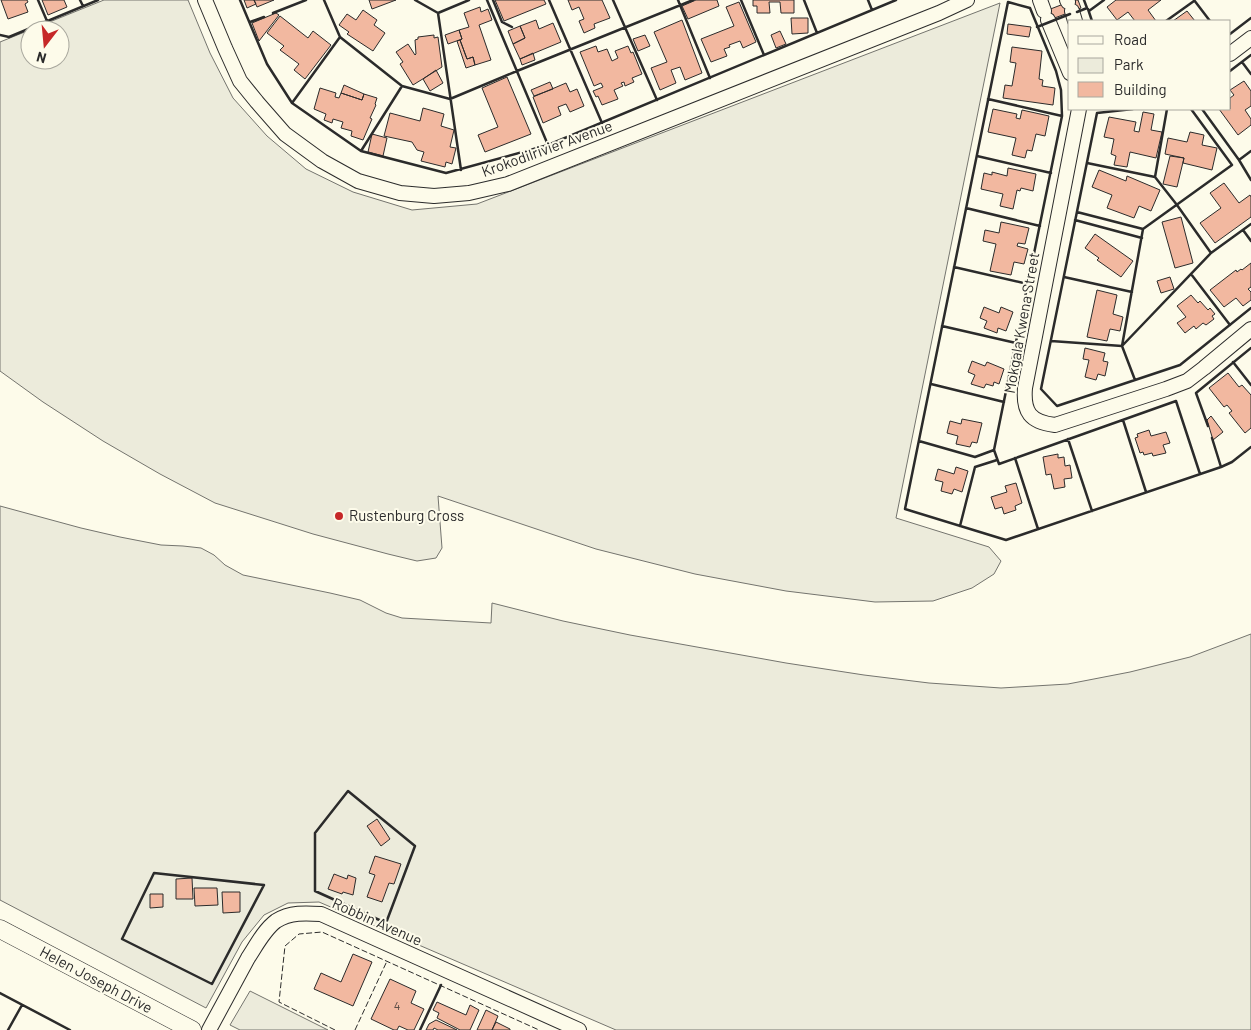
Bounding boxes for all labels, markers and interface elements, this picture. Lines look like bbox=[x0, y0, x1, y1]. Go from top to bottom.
north arrow bbox=[20, 20, 70, 70]
legend bbox=[1068, 20, 1231, 110]
text: Road bbox=[1114, 30, 1147, 48]
text: N bbox=[34, 49, 48, 67]
text: Park bbox=[1114, 55, 1144, 73]
text: Building bbox=[1114, 80, 1167, 98]
street label: Krokodilrivier Avenue bbox=[479, 116, 615, 180]
street label: Mokgala Kwena Street bbox=[1000, 251, 1042, 395]
place label: Rustenburg Cross bbox=[349, 506, 464, 524]
marker: Rustenburg Cross bbox=[333, 510, 345, 522]
street label: Robbin Avenue bbox=[330, 893, 425, 949]
street label: Helen Joseph Drive bbox=[37, 942, 156, 1016]
house number: 4 bbox=[394, 998, 400, 1012]

